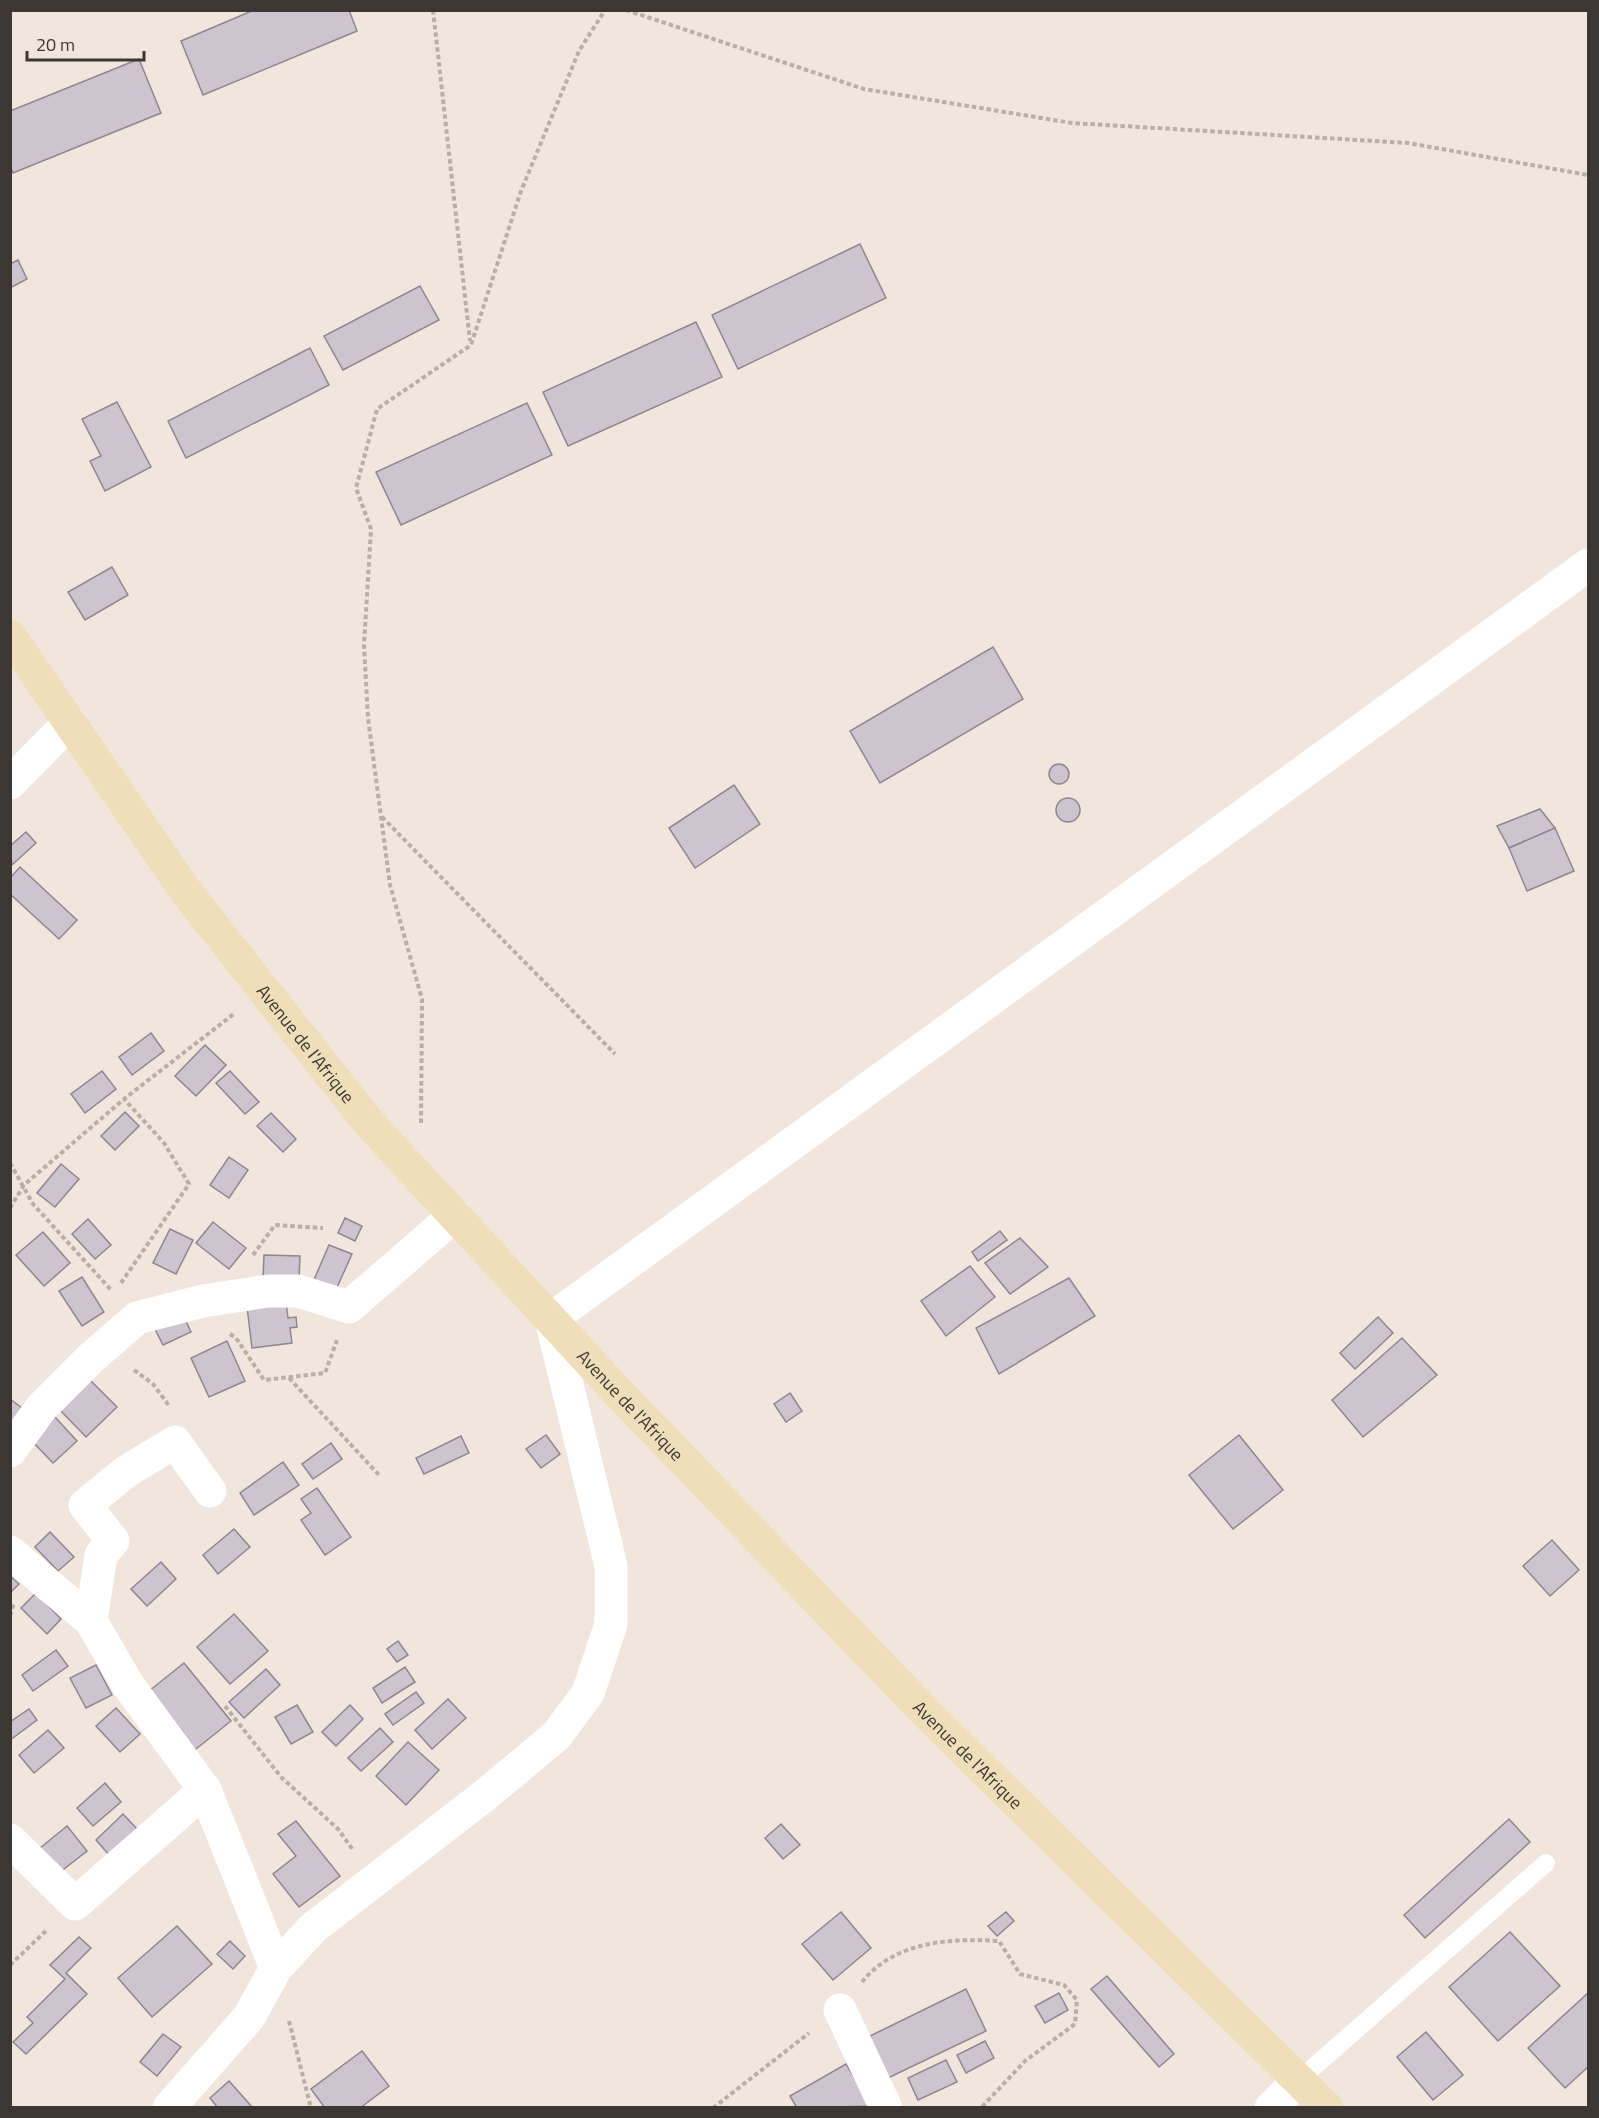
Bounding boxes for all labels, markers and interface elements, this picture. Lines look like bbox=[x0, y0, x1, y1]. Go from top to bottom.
scale bar bbox=[27, 24, 144, 62]
text: 20 m bbox=[36, 31, 75, 58]
street label: Avenue de l'Afrique bbox=[251, 978, 362, 1109]
street label: Avenue de l'Afrique bbox=[571, 1343, 690, 1467]
street label: Avenue de l'Afrique bbox=[907, 1694, 1029, 1815]

